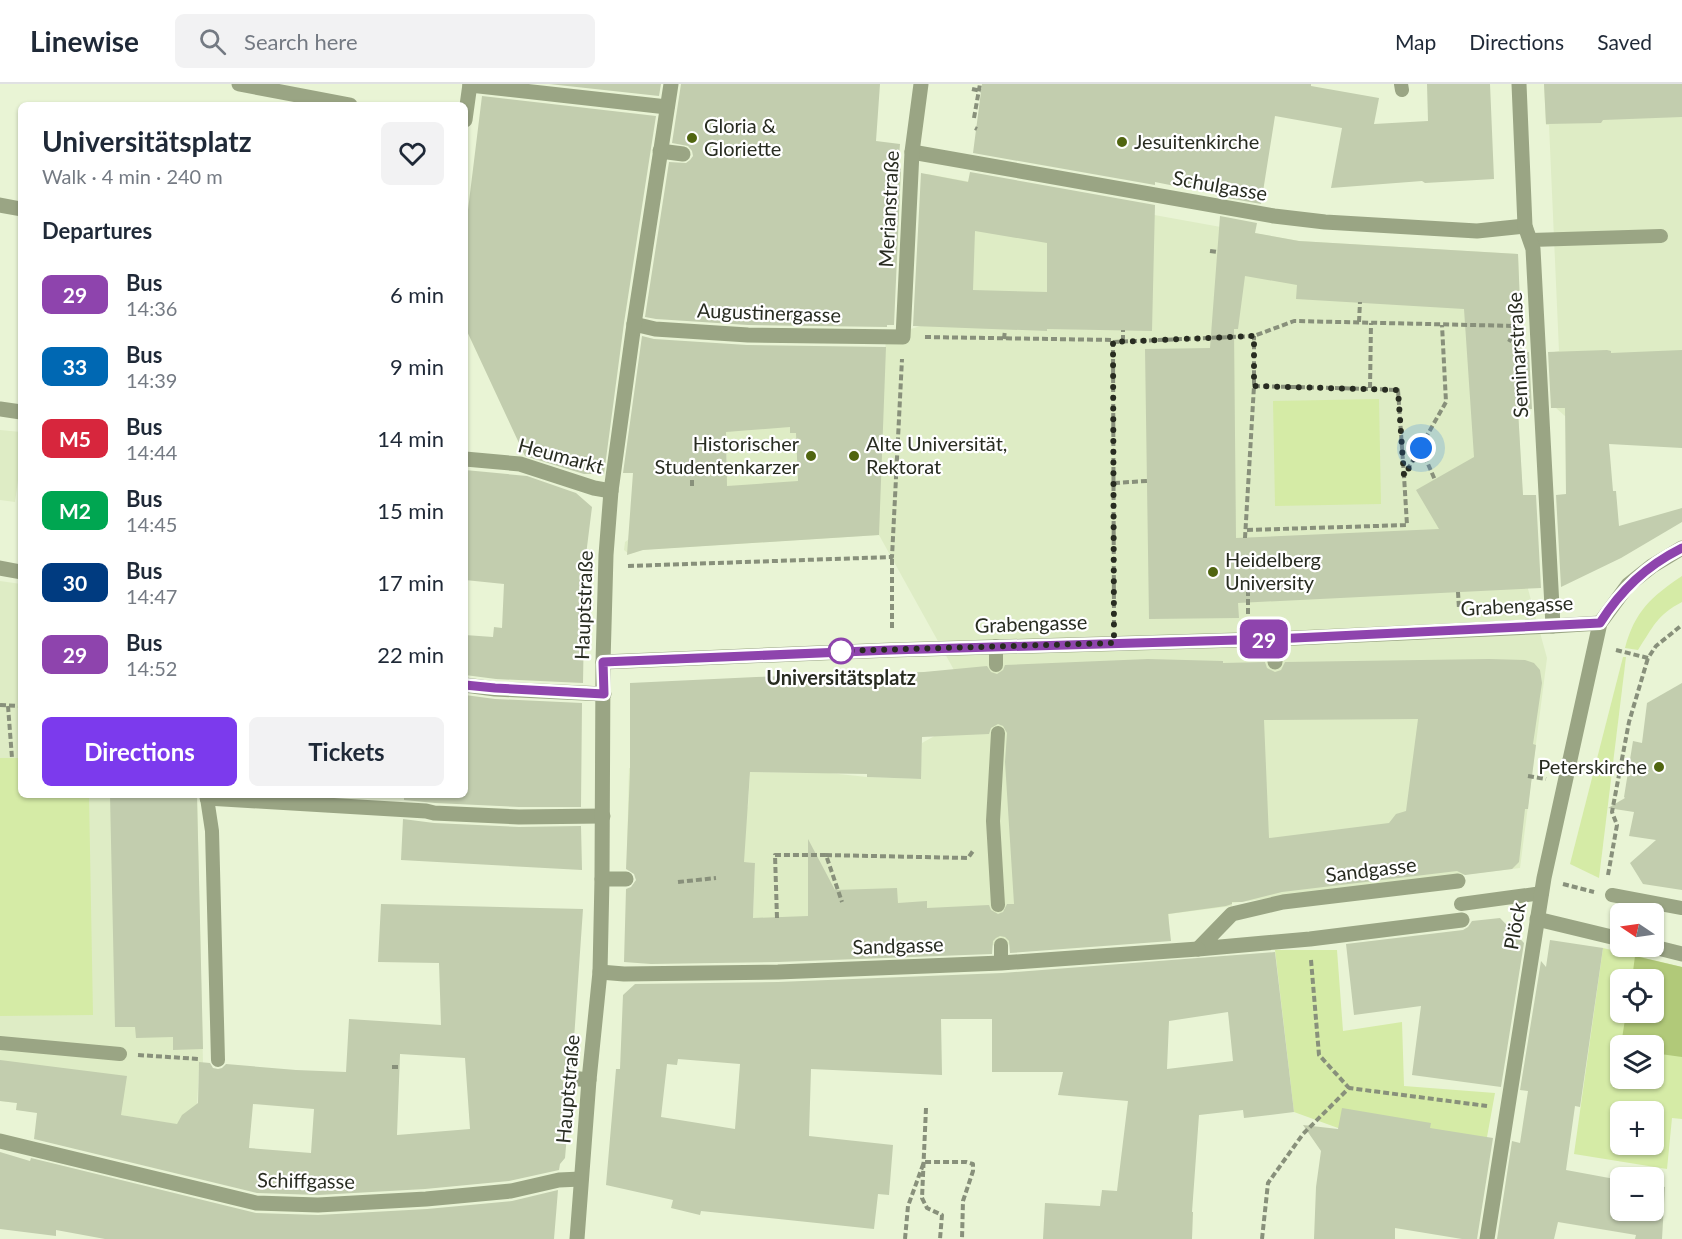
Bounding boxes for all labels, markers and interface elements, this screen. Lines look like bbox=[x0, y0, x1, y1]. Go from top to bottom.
search box bbox=[175, 14, 595, 68]
text: Linewise bbox=[30, 24, 139, 58]
icon: search bbox=[196, 25, 229, 58]
text: Search here bbox=[244, 28, 358, 55]
text: Map bbox=[1395, 29, 1436, 54]
text: Directions bbox=[1469, 29, 1564, 54]
text: Saved bbox=[1597, 29, 1652, 54]
place label: Gloria & Gloriette bbox=[704, 113, 781, 160]
button: heart bbox=[381, 122, 444, 185]
text: Universitätsplatz bbox=[42, 124, 252, 158]
place label: Jesuitenkirche bbox=[1134, 129, 1259, 153]
marker: Gloria & Gloriette bbox=[685, 131, 699, 145]
marker: Jesuitenkirche bbox=[1115, 135, 1129, 149]
street label: Merianstraße bbox=[873, 150, 903, 268]
text: Walk · 4 min · 240 m bbox=[42, 164, 223, 188]
street label: Schulgasse bbox=[1171, 165, 1269, 205]
text: Departures bbox=[42, 217, 152, 244]
text: Bus bbox=[126, 269, 162, 296]
text: 6 min bbox=[390, 281, 444, 308]
text: 29 bbox=[63, 282, 87, 307]
street label: Seminarstraße bbox=[1502, 292, 1532, 419]
text: 14:36 bbox=[126, 296, 177, 320]
street label: Augustinergasse bbox=[697, 297, 841, 327]
text: Bus bbox=[126, 341, 162, 368]
text: 9 min bbox=[390, 353, 444, 380]
text: 33 bbox=[63, 354, 87, 379]
text: 14:39 bbox=[126, 368, 177, 392]
text: Bus bbox=[126, 413, 162, 440]
text: 14 min bbox=[377, 425, 444, 452]
text: M5 bbox=[59, 426, 91, 451]
place label: Historischer Studentenkarzer bbox=[655, 431, 800, 478]
place label: Alte Universität, Rektorat bbox=[866, 431, 1007, 478]
street label: Heumarkt bbox=[516, 432, 607, 478]
your location bbox=[1406, 433, 1436, 463]
text: 14:44 bbox=[126, 440, 177, 464]
marker: Historischer Studentenkarzer bbox=[804, 449, 818, 463]
marker: Alte Universität, Rektorat bbox=[847, 449, 861, 463]
text: Bus bbox=[126, 485, 162, 512]
text: 15 min bbox=[377, 497, 444, 524]
text: M2 bbox=[59, 498, 91, 523]
text: 14:45 bbox=[126, 512, 177, 536]
place label: Heidelberg University bbox=[1225, 547, 1321, 594]
street label: Hauptstraße bbox=[569, 550, 597, 660]
text: Bus bbox=[126, 557, 162, 584]
marker: Heidelberg University bbox=[1206, 565, 1220, 579]
text: 17 min bbox=[377, 569, 444, 596]
text: 30 bbox=[63, 570, 87, 595]
text: 14:47 bbox=[126, 584, 177, 608]
street label: Grabengasse bbox=[1460, 590, 1574, 620]
street label: Grabengasse bbox=[974, 609, 1088, 637]
line badge: 29 bbox=[1237, 620, 1291, 658]
text: 29 bbox=[1252, 627, 1276, 652]
text: Bus bbox=[126, 629, 162, 656]
marker: Universitätsplatz bbox=[828, 638, 854, 664]
text: 22 min bbox=[377, 641, 444, 668]
text: 29 bbox=[63, 642, 87, 667]
text: 14:52 bbox=[126, 656, 177, 680]
place label: Universitätsplatz bbox=[766, 665, 916, 689]
button: Directions bbox=[42, 717, 237, 786]
button: Tickets bbox=[249, 717, 444, 786]
place label: Peterskirche bbox=[1538, 754, 1647, 778]
marker: Peterskirche bbox=[1652, 760, 1666, 774]
street label: Sandgasse bbox=[1324, 852, 1418, 886]
street label: Plöck bbox=[1498, 899, 1530, 951]
north arrow bbox=[1610, 903, 1664, 957]
map controls bbox=[1610, 903, 1664, 1221]
street label: Sandgasse bbox=[852, 931, 944, 959]
button: locate bbox=[1610, 969, 1664, 1023]
street label: Hauptstraße bbox=[550, 1033, 584, 1144]
button: layers bbox=[1610, 1035, 1664, 1089]
button: + bbox=[1610, 1101, 1664, 1155]
street label: Schiffgasse bbox=[257, 1167, 355, 1193]
button: − bbox=[1610, 1167, 1664, 1221]

